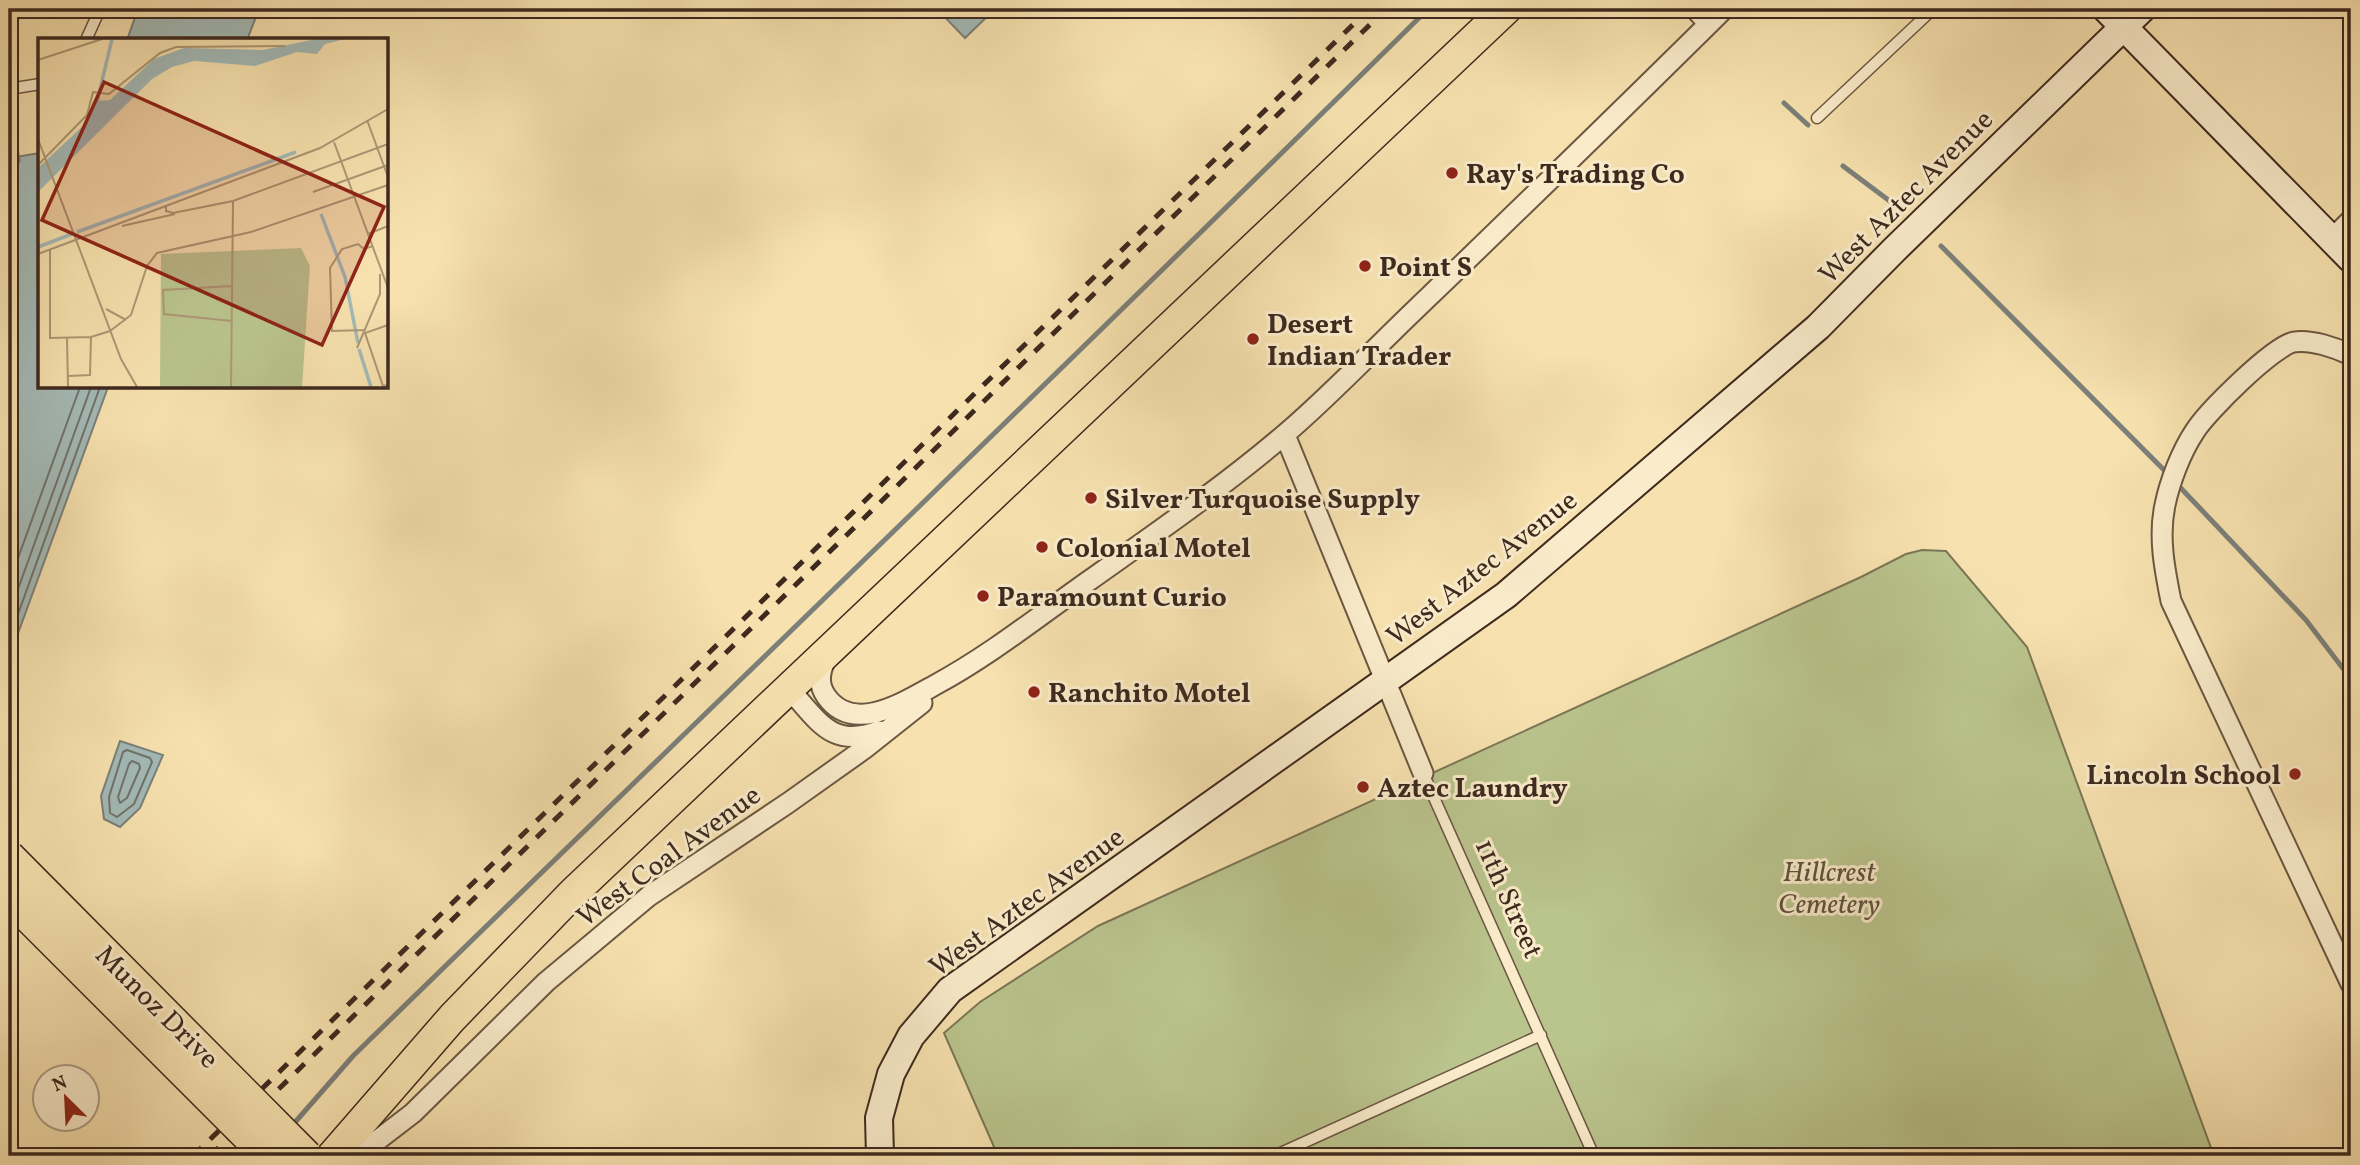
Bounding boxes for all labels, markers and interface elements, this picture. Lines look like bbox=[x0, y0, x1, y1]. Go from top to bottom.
inset map bbox=[38, 38, 388, 388]
street label: West Aztec Avenue bbox=[1811, 102, 2003, 294]
place label: Ray's Trading Co bbox=[1466, 156, 1685, 195]
marker: Ray's Trading Co bbox=[1444, 165, 1460, 181]
place label: Point S bbox=[1379, 249, 1472, 288]
marker: Point S bbox=[1357, 258, 1373, 274]
place label: Desert Indian Trader bbox=[1267, 306, 1451, 377]
marker: Desert Indian Trader bbox=[1245, 331, 1261, 347]
place label: Silver Turquoise Supply bbox=[1105, 481, 1420, 520]
street label: West Aztec Avenue bbox=[1379, 482, 1586, 656]
marker: Silver Turquoise Supply bbox=[1083, 490, 1099, 506]
place label: Colonial Motel bbox=[1056, 530, 1251, 569]
marker: Colonial Motel bbox=[1034, 539, 1050, 555]
place label: Paramount Curio bbox=[997, 579, 1227, 618]
marker: Paramount Curio bbox=[975, 588, 991, 604]
place label: Ranchito Motel bbox=[1048, 675, 1251, 714]
marker: Ranchito Motel bbox=[1026, 684, 1042, 700]
place label: Lincoln School bbox=[2086, 757, 2281, 796]
marker: Lincoln School bbox=[2287, 766, 2303, 782]
place label: Aztec Laundry bbox=[1377, 770, 1568, 809]
street label: West Coal Avenue bbox=[569, 777, 770, 937]
marker: Aztec Laundry bbox=[1355, 779, 1371, 795]
street label: West Aztec Avenue bbox=[922, 819, 1133, 987]
street label: 11th Street bbox=[1464, 833, 1551, 965]
park label: Hillcrest Cemetery bbox=[1778, 854, 1880, 925]
street label: Munoz Drive bbox=[86, 937, 227, 1078]
north arrow bbox=[32, 1064, 102, 1134]
text: N bbox=[48, 1070, 72, 1099]

